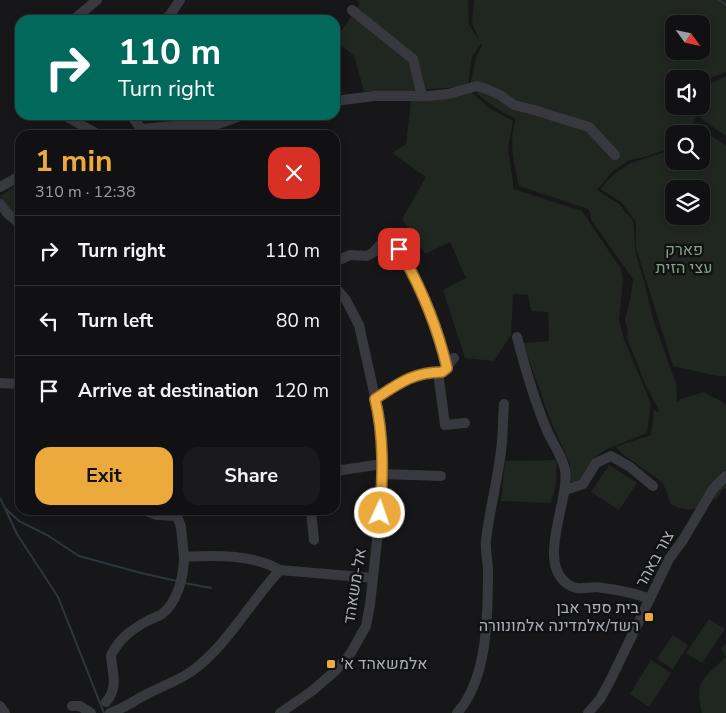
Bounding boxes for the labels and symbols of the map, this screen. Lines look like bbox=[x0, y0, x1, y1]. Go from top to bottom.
north arrow bbox=[665, 15, 710, 60]
pin bbox=[378, 228, 420, 270]
park label: פארק עצי הזית bbox=[656, 239, 712, 279]
position arrow bbox=[353, 486, 405, 538]
street label: צור באהר bbox=[630, 527, 680, 591]
street label: אל-משאהד bbox=[338, 547, 372, 625]
place label: בית ספר אבן רשד/אלמדינה אלמונוורה bbox=[479, 597, 640, 637]
marker: בית ספר אבן רשד/אלמדינה אלמונוורה bbox=[643, 611, 655, 623]
place label: אלמשאהד א׳ bbox=[341, 653, 427, 675]
marker: אלמשאהד א׳ bbox=[325, 658, 337, 670]

